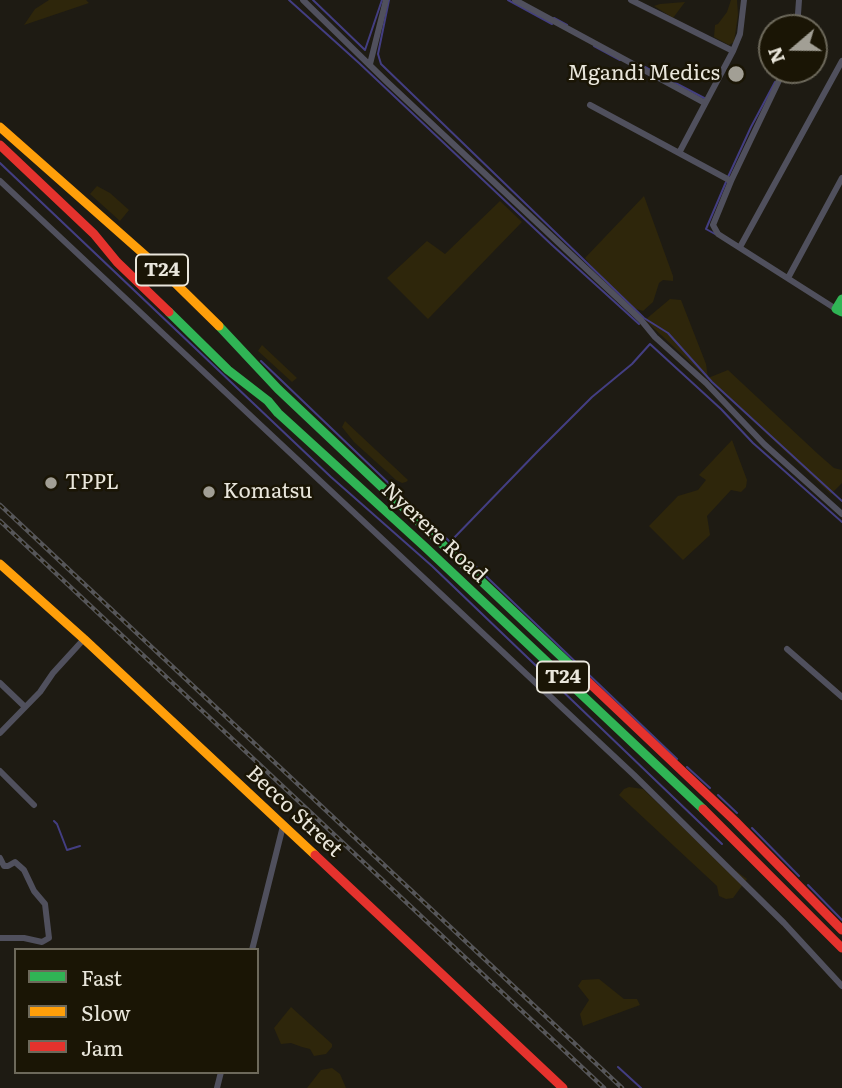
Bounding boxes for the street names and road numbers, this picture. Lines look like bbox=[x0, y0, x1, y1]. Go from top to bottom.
road number: T24 bbox=[136, 254, 188, 286]
street label: Nyerere Road bbox=[376, 478, 492, 588]
road number: T24 bbox=[537, 662, 589, 692]
street label: Becco Street bbox=[241, 761, 347, 863]

